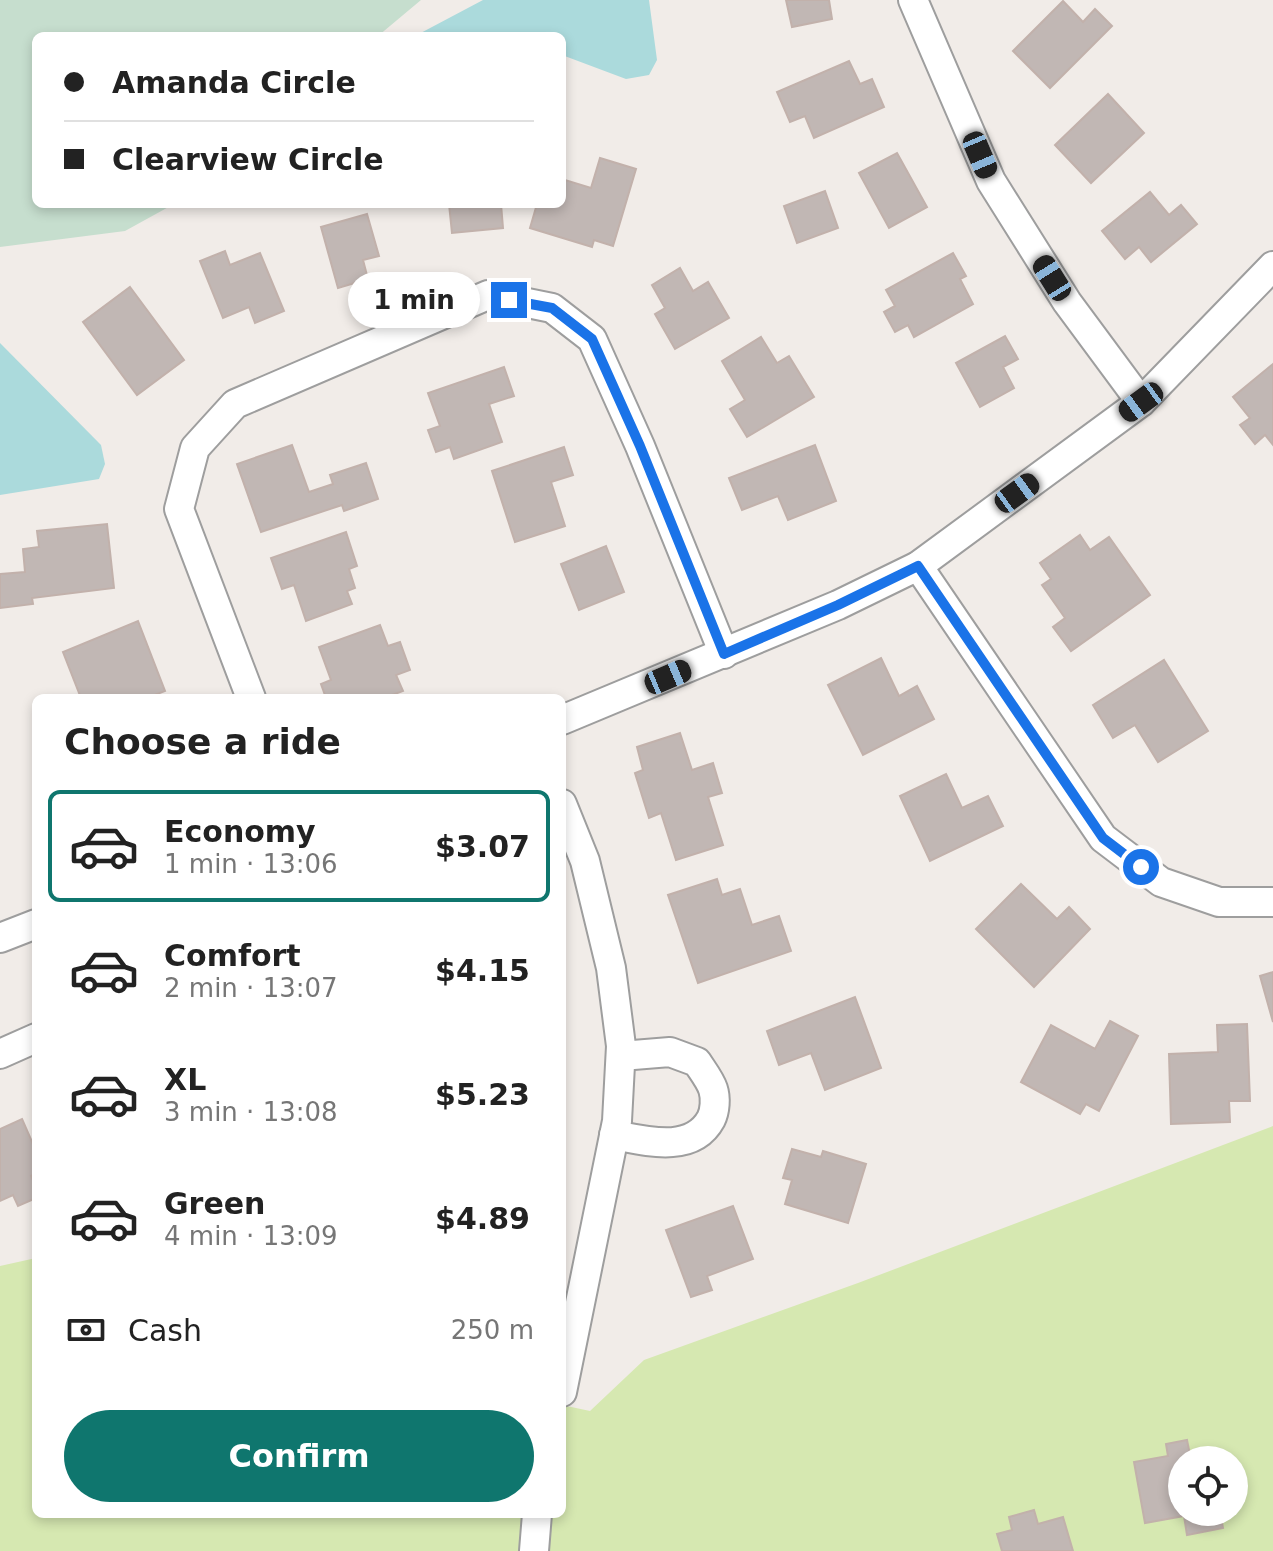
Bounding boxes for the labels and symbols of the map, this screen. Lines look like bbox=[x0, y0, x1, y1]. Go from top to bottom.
car bbox=[960, 128, 1000, 182]
car bbox=[1029, 251, 1075, 305]
callout: 1 min bbox=[349, 272, 481, 328]
route end bbox=[491, 282, 527, 318]
car bbox=[1115, 378, 1167, 426]
car bbox=[991, 469, 1043, 517]
car bbox=[641, 657, 695, 697]
route start bbox=[1123, 849, 1159, 885]

